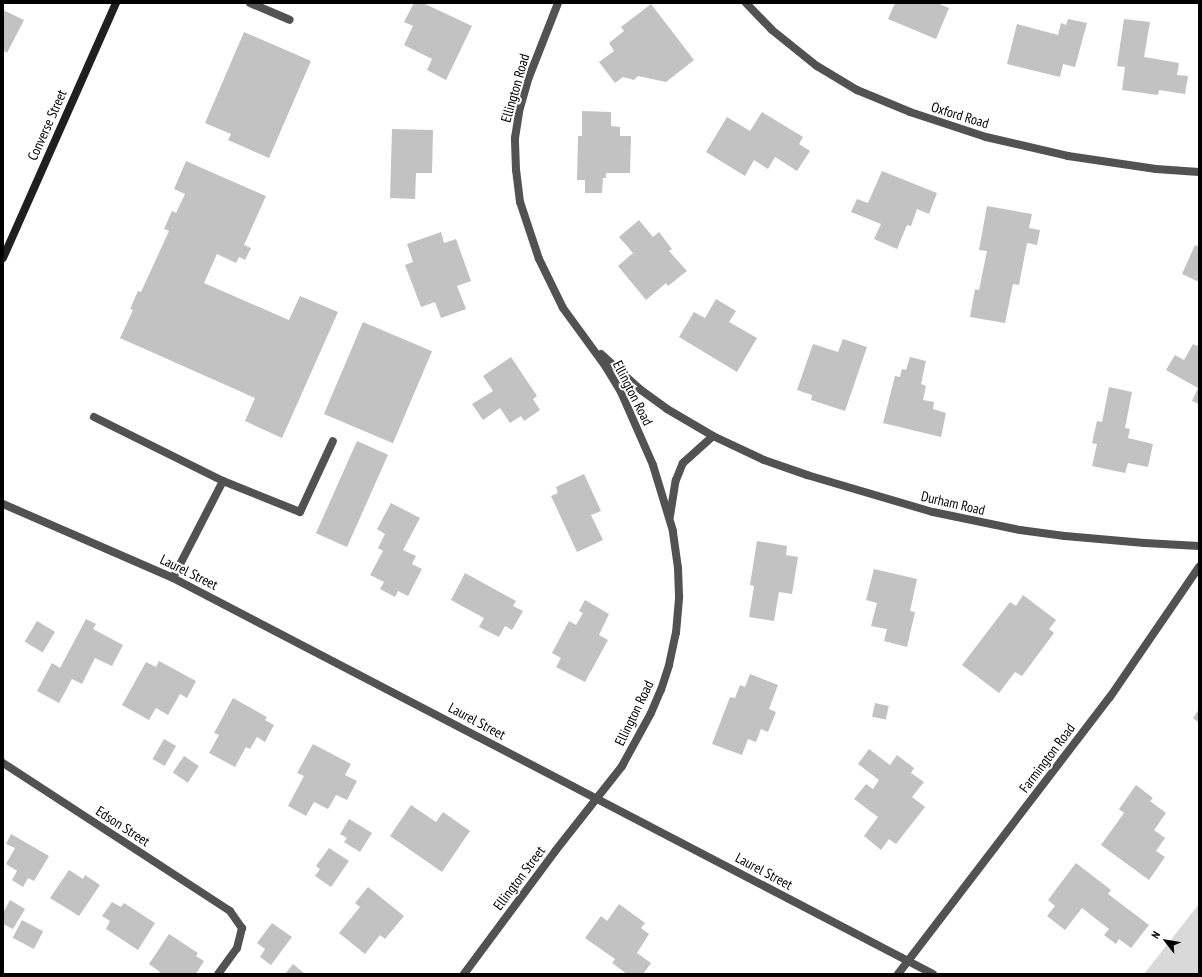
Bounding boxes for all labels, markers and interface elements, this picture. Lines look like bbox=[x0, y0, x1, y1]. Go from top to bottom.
street label: Ellington Road bbox=[497, 52, 533, 124]
street label: Converse Street bbox=[24, 87, 70, 163]
street label: Oxford Road bbox=[929, 98, 991, 132]
street label: Ellington Road bbox=[610, 358, 656, 428]
street label: Durham Road bbox=[919, 488, 987, 518]
street label: Laurel Street bbox=[157, 551, 221, 593]
street label: Ellington Road bbox=[611, 678, 657, 748]
street label: Laurel Street bbox=[446, 699, 508, 743]
street label: Farmington Road bbox=[1016, 720, 1078, 796]
street label: Edson Street bbox=[93, 802, 153, 850]
street label: Ellington Street bbox=[490, 843, 548, 913]
street label: Laurel Street bbox=[733, 849, 795, 893]
north arrow bbox=[1146, 921, 1186, 961]
text: N bbox=[1148, 929, 1163, 941]

